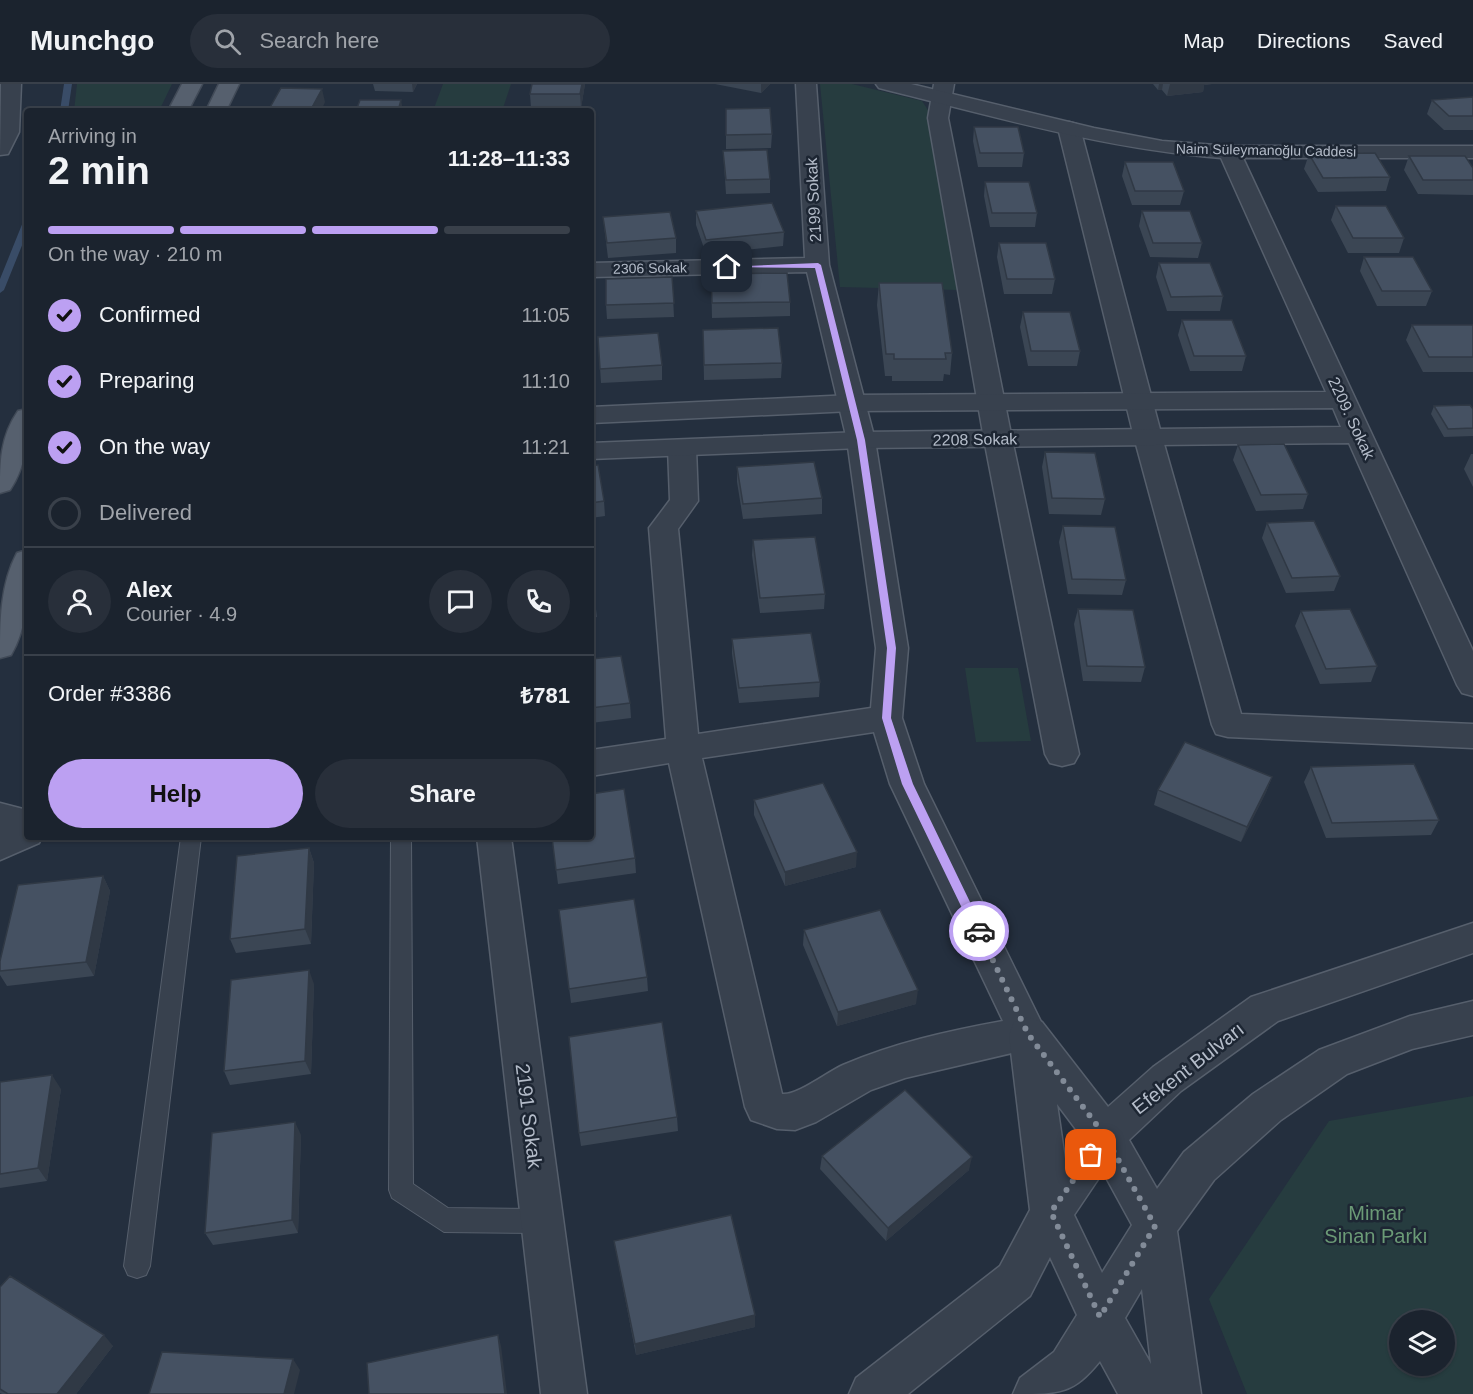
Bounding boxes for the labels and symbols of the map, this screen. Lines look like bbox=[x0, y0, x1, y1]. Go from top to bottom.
street label: Naim Süleymanoğlu Caddesi bbox=[1176, 140, 1356, 160]
street label: 2199 Sokak bbox=[803, 156, 824, 243]
pin bbox=[701, 241, 752, 292]
street label: 2306 Sokak bbox=[613, 259, 688, 277]
street label: 2209. Sokak bbox=[1325, 374, 1378, 463]
street label: 2208 Sokak bbox=[933, 430, 1018, 449]
courier bbox=[949, 901, 1009, 961]
street label: Efekent Bulvarı bbox=[1128, 1018, 1248, 1118]
street label: 2191 Sokak bbox=[512, 1062, 546, 1171]
pin bbox=[1065, 1129, 1116, 1180]
park label: Mimar Sinan Parkı bbox=[1324, 1202, 1428, 1247]

